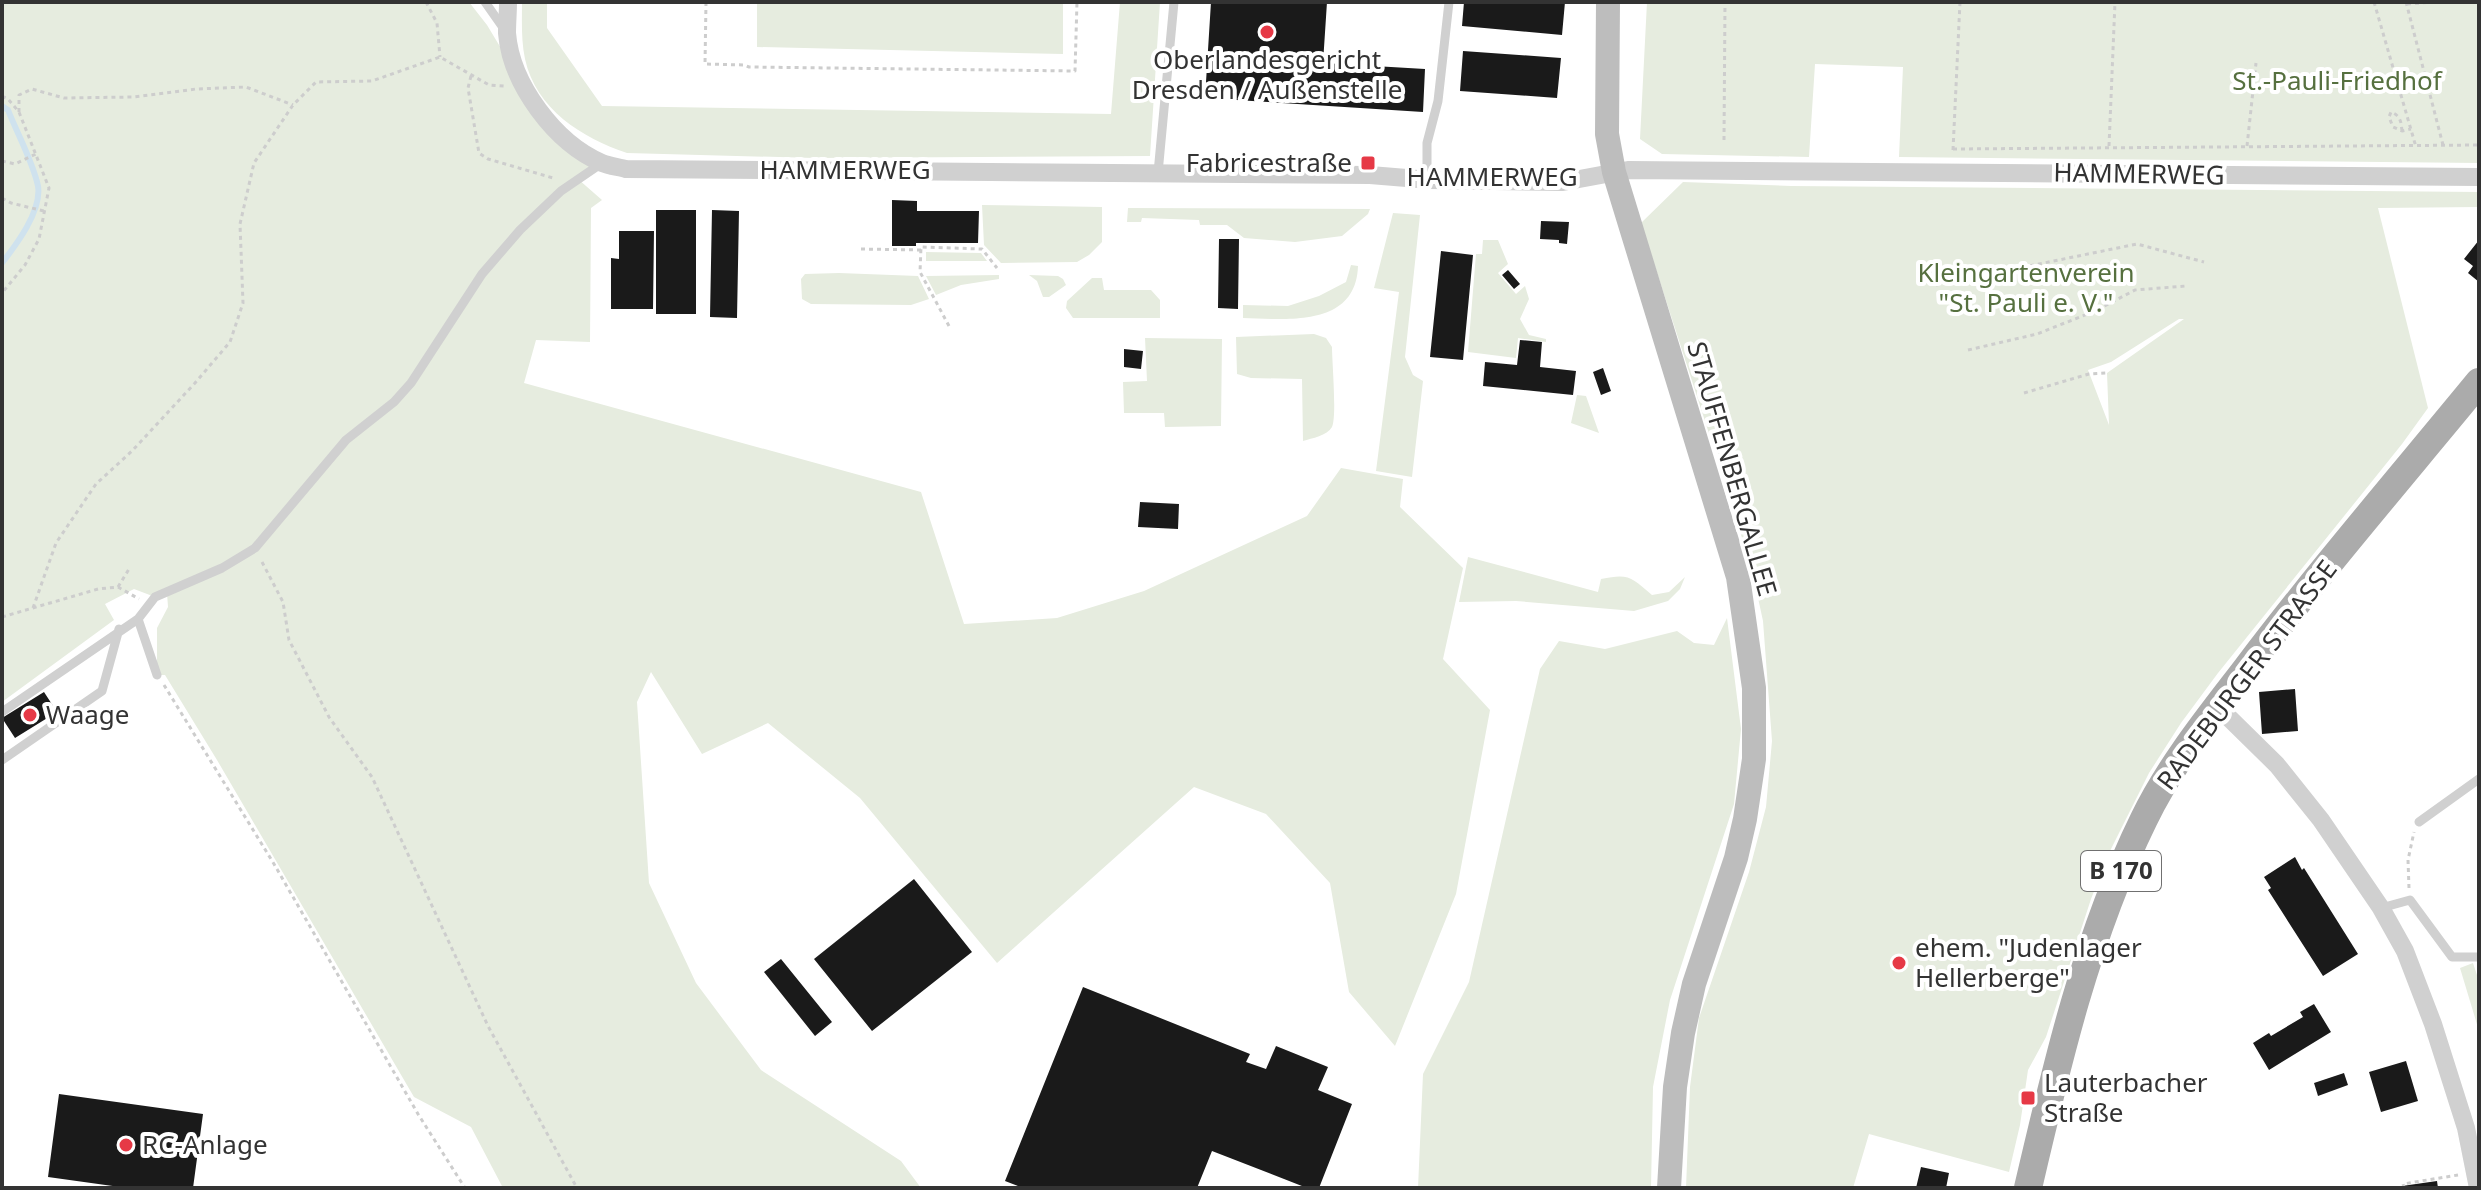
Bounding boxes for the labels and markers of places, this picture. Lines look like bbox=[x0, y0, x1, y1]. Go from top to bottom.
marker: Oberlandesgericht Dresden / Außenstelle bbox=[1258, 23, 1276, 41]
place label: Oberlandesgericht Dresden / Außenstelle bbox=[1132, 41, 1402, 107]
place label: Fabricestraße bbox=[1186, 144, 1352, 180]
marker: Fabricestraße bbox=[1359, 154, 1377, 172]
place label: Waage bbox=[46, 696, 130, 732]
marker: Waage bbox=[21, 706, 39, 724]
place label: ehem. "Judenlager Hellerberge" bbox=[1915, 929, 2142, 995]
marker: ehem. "Judenlager Hellerberge" bbox=[1890, 954, 1908, 972]
place label: Lauterbacher Straße bbox=[2044, 1064, 2208, 1130]
marker: Lauterbacher Straße bbox=[2019, 1089, 2037, 1107]
place label: RC-Anlage bbox=[142, 1126, 268, 1162]
marker: RC-Anlage bbox=[117, 1136, 135, 1154]

